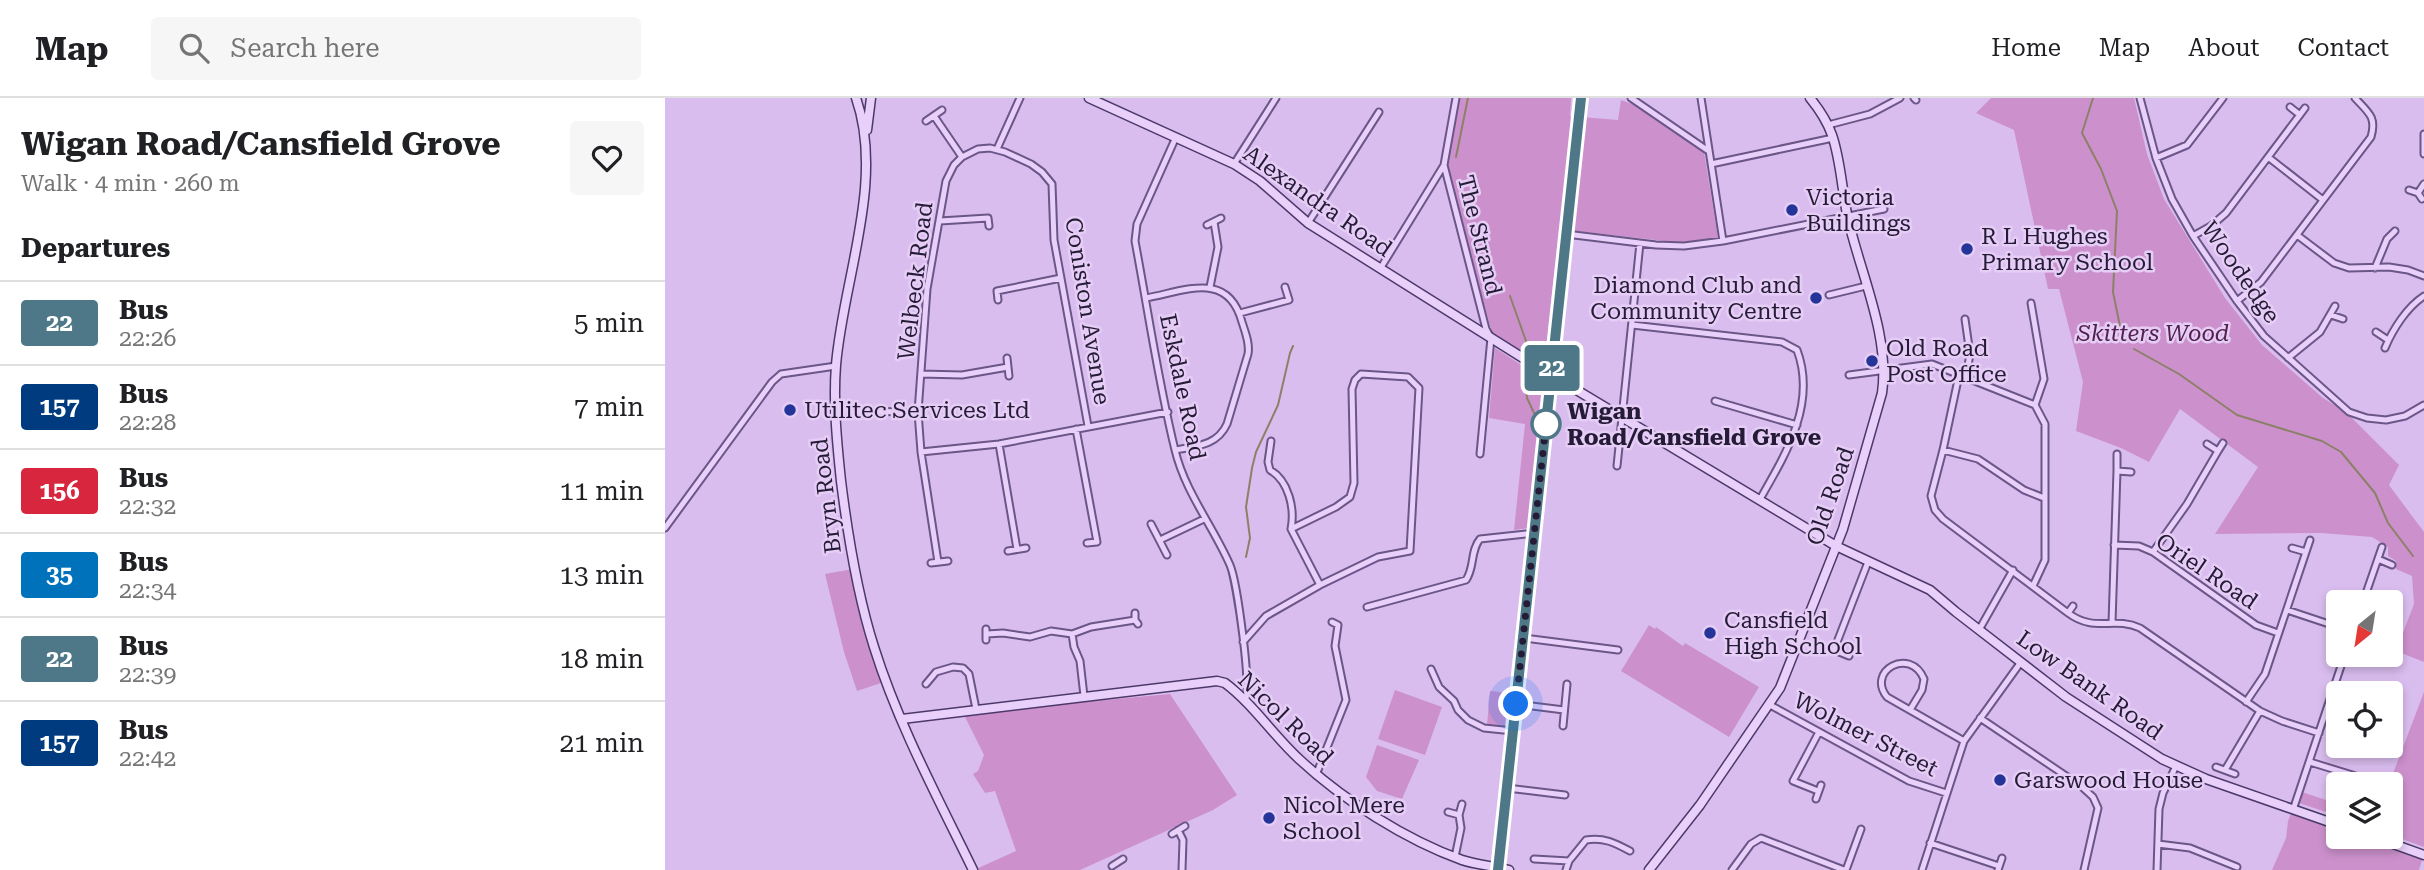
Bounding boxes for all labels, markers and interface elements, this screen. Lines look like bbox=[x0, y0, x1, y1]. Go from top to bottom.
search box bbox=[151, 17, 641, 80]
text: Map bbox=[35, 29, 109, 68]
icon: search bbox=[175, 29, 213, 67]
text: Search here bbox=[231, 33, 380, 63]
text: Home bbox=[1991, 34, 2061, 62]
text: Map bbox=[2099, 34, 2150, 62]
text: About bbox=[2188, 34, 2259, 62]
text: Contact bbox=[2297, 34, 2389, 62]
button: heart bbox=[570, 121, 644, 195]
text: Wigan Road/Cansfield Grove bbox=[21, 124, 501, 163]
street label: Alexandra Road bbox=[1238, 140, 1397, 263]
text: Walk · 4 min · 260 m bbox=[21, 170, 240, 197]
street label: The Strand bbox=[1452, 172, 1508, 298]
place label: Victoria Buildings bbox=[1806, 184, 1911, 237]
street label: Welbeck Road bbox=[892, 200, 939, 362]
marker: Victoria Buildings bbox=[1784, 202, 1800, 218]
street label: Coniston Avenue bbox=[1059, 215, 1116, 407]
street label: Woodedge bbox=[2196, 216, 2285, 328]
place label: R L Hughes Primary School bbox=[1981, 223, 2153, 276]
text: Departures bbox=[21, 233, 170, 263]
marker: R L Hughes Primary School bbox=[1959, 241, 1975, 257]
place label: Diamond Club and Community Centre bbox=[1590, 272, 1802, 325]
marker: Diamond Club and Community Centre bbox=[1808, 290, 1824, 306]
text: Bus bbox=[119, 295, 168, 325]
text: 5 min bbox=[574, 308, 644, 338]
text: 22 bbox=[46, 309, 73, 337]
street label: Eskdale Road bbox=[1154, 311, 1211, 463]
park label: Skitters Wood bbox=[2076, 320, 2229, 347]
text: 22:26 bbox=[119, 325, 176, 352]
place label: Old Road Post Office bbox=[1886, 335, 2007, 388]
line badge: 22 bbox=[1521, 345, 1583, 391]
marker: Old Road Post Office bbox=[1864, 353, 1880, 369]
text: 22 bbox=[1539, 354, 1565, 382]
text: Bus bbox=[119, 379, 168, 409]
text: 7 min bbox=[574, 392, 644, 422]
text: 157 bbox=[39, 393, 80, 421]
place label: Utilitec Services Ltd bbox=[804, 397, 1030, 424]
place label: Wigan Road/Cansfield Grove bbox=[1567, 398, 1821, 451]
marker: Utilitec Services Ltd bbox=[782, 402, 798, 418]
text: 22:28 bbox=[119, 409, 176, 436]
marker: Wigan Road/Cansfield Grove bbox=[1531, 409, 1561, 439]
street label: Bryn Road bbox=[806, 436, 847, 555]
street label: Old Road bbox=[1801, 443, 1860, 549]
text: Bus bbox=[119, 463, 168, 493]
text: 11 min bbox=[560, 476, 644, 506]
text: 156 bbox=[39, 477, 80, 505]
text: 22:32 bbox=[119, 493, 176, 520]
street label: Oriel Road bbox=[2151, 528, 2263, 615]
text: Bus bbox=[119, 547, 168, 577]
text: 13 min bbox=[560, 560, 644, 590]
text: 35 bbox=[46, 561, 73, 589]
text: 22:34 bbox=[119, 577, 176, 604]
north arrow bbox=[2326, 590, 2403, 667]
map controls bbox=[2326, 590, 2403, 849]
place label: Cansfield High School bbox=[1724, 607, 1862, 660]
marker: Cansfield High School bbox=[1702, 625, 1718, 641]
street label: Low Bank Road bbox=[2012, 625, 2168, 746]
text: Bus bbox=[119, 631, 168, 661]
text: 18 min bbox=[560, 644, 644, 674]
text: 22 bbox=[46, 645, 73, 673]
text: 22:39 bbox=[119, 661, 176, 688]
street label: Nicol Road bbox=[1232, 666, 1339, 771]
button: locate bbox=[2326, 681, 2403, 758]
your location bbox=[1498, 686, 1533, 721]
street label: Wolmer Street bbox=[1789, 686, 1943, 783]
text: Bus bbox=[119, 715, 168, 745]
text: 21 min bbox=[560, 728, 644, 758]
text: 157 bbox=[39, 729, 80, 757]
text: 22:42 bbox=[119, 745, 176, 772]
place label: Garswood House bbox=[2014, 767, 2203, 794]
marker: Garswood House bbox=[1992, 772, 2008, 788]
button: layers bbox=[2326, 772, 2403, 849]
place label: Nicol Mere School bbox=[1283, 792, 1405, 845]
marker: Nicol Mere School bbox=[1261, 810, 1277, 826]

